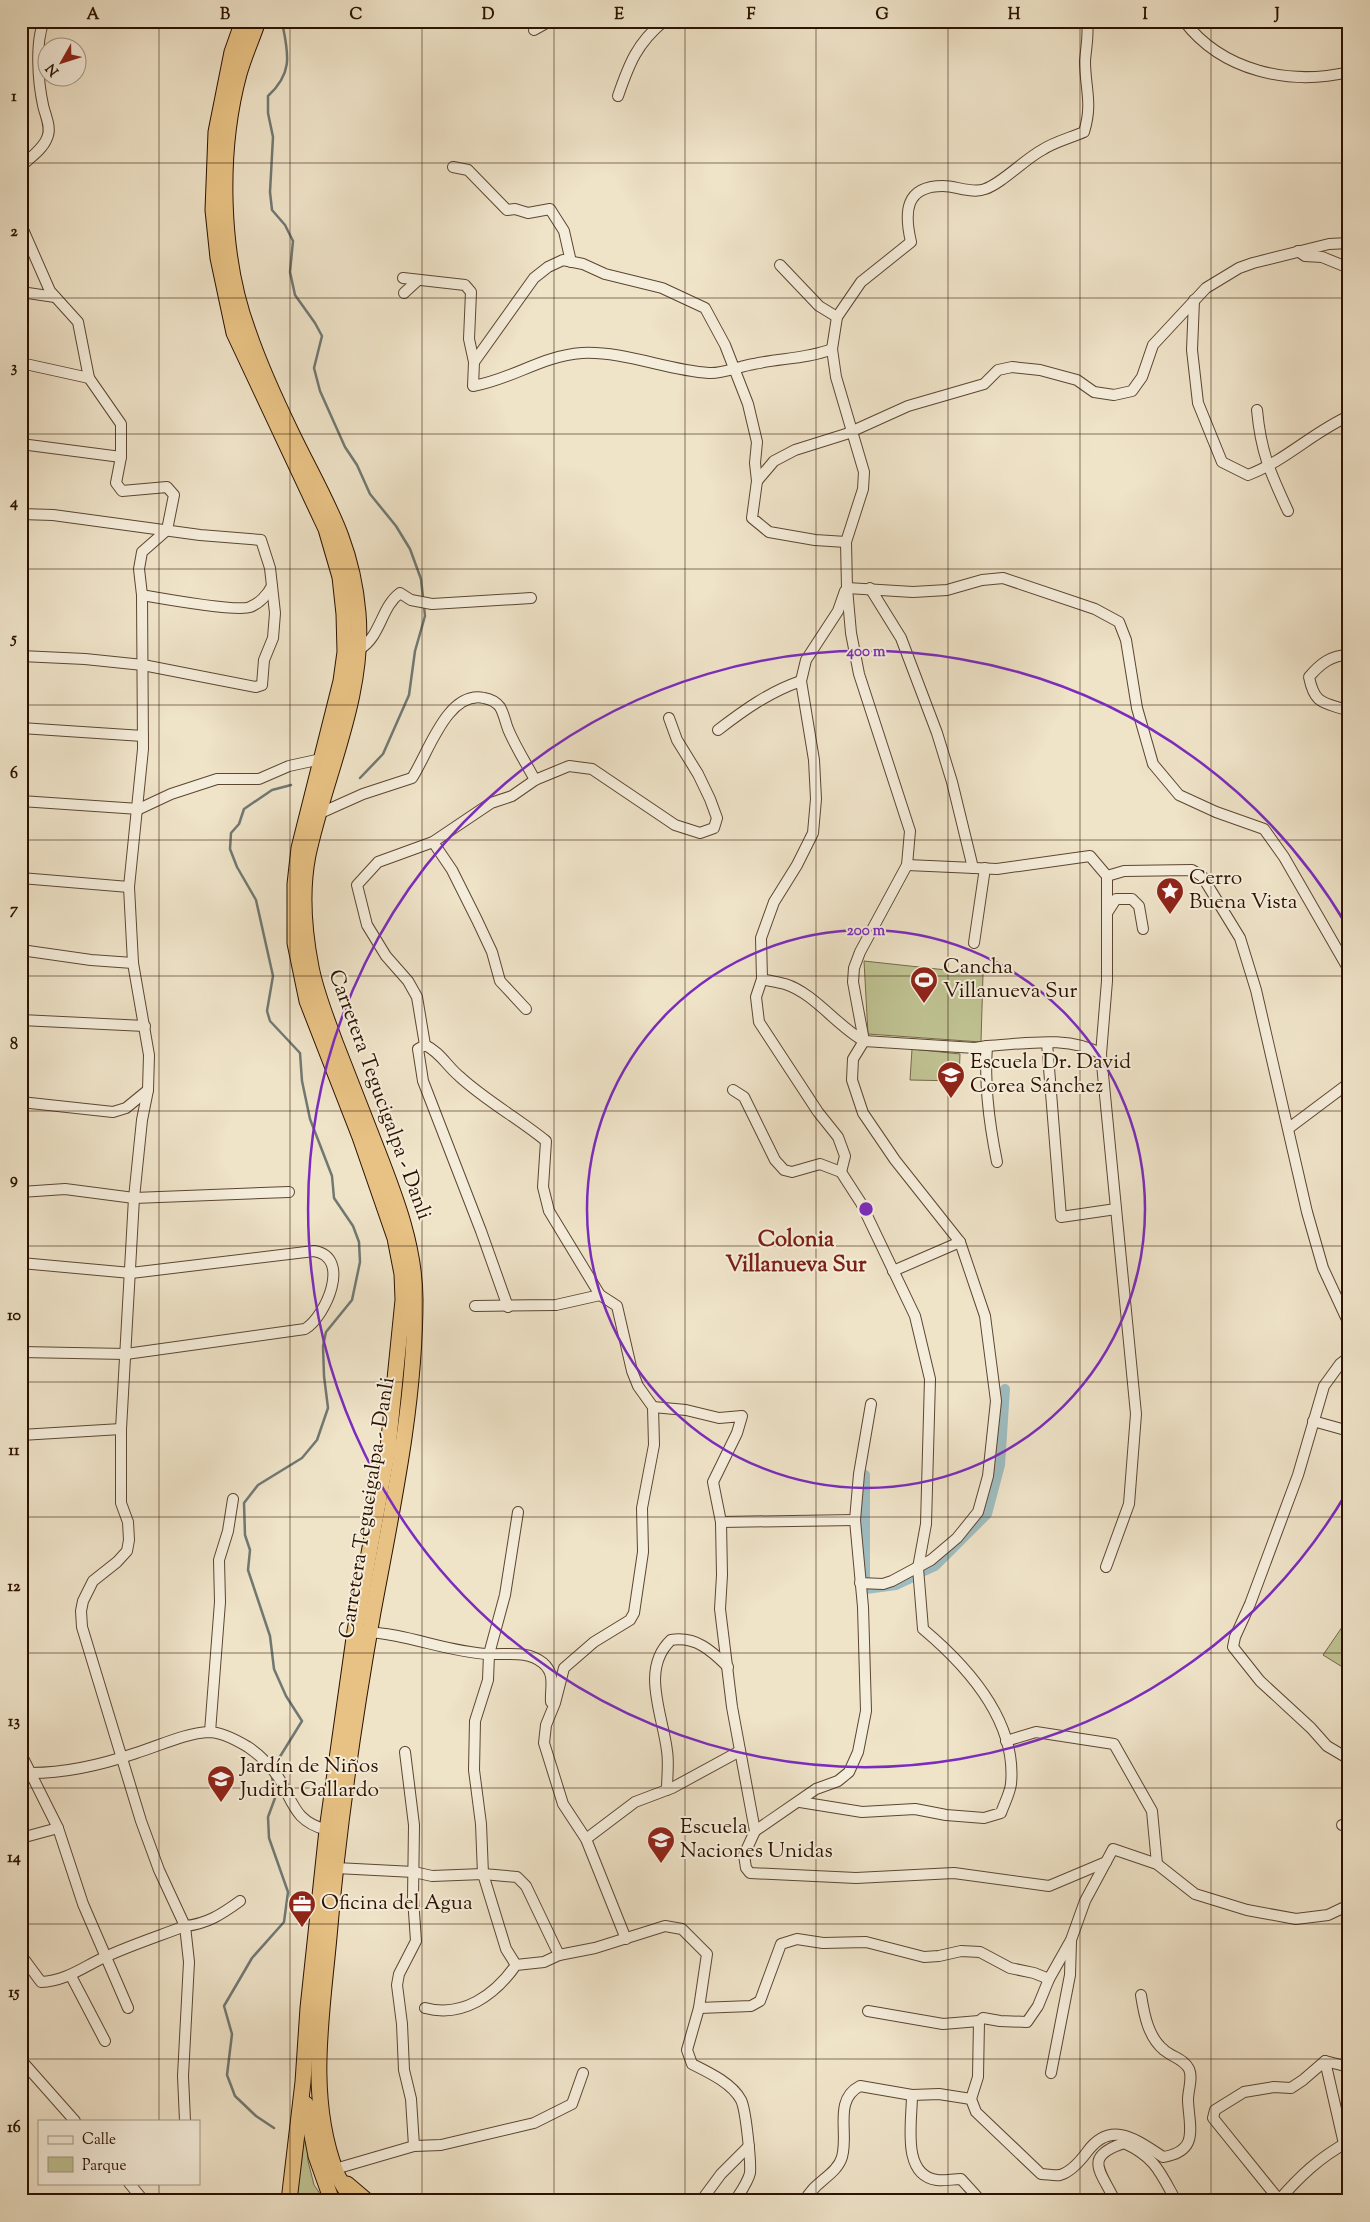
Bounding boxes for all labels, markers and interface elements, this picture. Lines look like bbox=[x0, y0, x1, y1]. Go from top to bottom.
text: A bbox=[87, 4, 100, 27]
text: B bbox=[220, 4, 230, 27]
text: C bbox=[350, 4, 363, 27]
text: D bbox=[482, 4, 495, 27]
text: E bbox=[614, 4, 624, 27]
text: F bbox=[747, 4, 756, 27]
text: G bbox=[875, 4, 889, 27]
text: H bbox=[1008, 4, 1021, 27]
text: I bbox=[1142, 4, 1148, 27]
text: J bbox=[1273, 4, 1280, 27]
north arrow bbox=[38, 38, 88, 88]
text: N bbox=[42, 58, 65, 80]
text: 1 bbox=[11, 86, 17, 109]
text: 2 bbox=[10, 221, 18, 244]
text: 3 bbox=[11, 357, 18, 380]
text: 4 bbox=[9, 492, 18, 515]
text: 5 bbox=[9, 628, 17, 651]
text: 400 m bbox=[846, 642, 886, 663]
text: 6 bbox=[10, 763, 18, 786]
place label: Cerro Buena Vista bbox=[1189, 864, 1298, 918]
place icon: Cerro Buena Vista bbox=[1155, 876, 1185, 915]
text: 7 bbox=[10, 899, 19, 922]
text: 200 m bbox=[847, 921, 886, 942]
place label: Cancha Villanueva Sur bbox=[943, 953, 1078, 1007]
sports icon: Cancha Villanueva Sur bbox=[909, 965, 939, 1004]
street label: Carretera Tegucigalpa - Danli bbox=[320, 966, 438, 1224]
text: 8 bbox=[10, 1034, 18, 1057]
place label: Escuela Dr. David Corea Sánchez bbox=[970, 1048, 1131, 1102]
school or university icon: Escuela Dr. David Corea Sánchez bbox=[936, 1060, 966, 1099]
text: 9 bbox=[10, 1169, 18, 1192]
centre of rings bbox=[857, 1200, 875, 1218]
district label: Colonia Villanueva Sur bbox=[726, 1225, 867, 1282]
text: 10 bbox=[7, 1305, 21, 1328]
street label: Carretera Tegucigalpa - Danli bbox=[333, 1375, 404, 1641]
text: 11 bbox=[9, 1440, 20, 1463]
text: 12 bbox=[8, 1576, 21, 1599]
text: 13 bbox=[8, 1711, 20, 1734]
place label: Jardín de Niños Judith Gallardo bbox=[239, 1752, 379, 1806]
school or university icon: Jardín de Niños Judith Gallardo bbox=[206, 1764, 236, 1803]
place label: Escuela Naciones Unidas bbox=[680, 1813, 833, 1867]
school or university icon: Escuela Naciones Unidas bbox=[646, 1825, 676, 1864]
text: 14 bbox=[7, 1847, 21, 1870]
office icon: Oficina del Agua bbox=[287, 1889, 317, 1928]
place label: Oficina del Agua bbox=[321, 1889, 473, 1919]
text: 15 bbox=[9, 1982, 20, 2005]
text: 16 bbox=[7, 2117, 21, 2140]
legend bbox=[38, 2120, 200, 2184]
text: Calle bbox=[82, 2130, 116, 2151]
text: Parque bbox=[82, 2156, 126, 2177]

